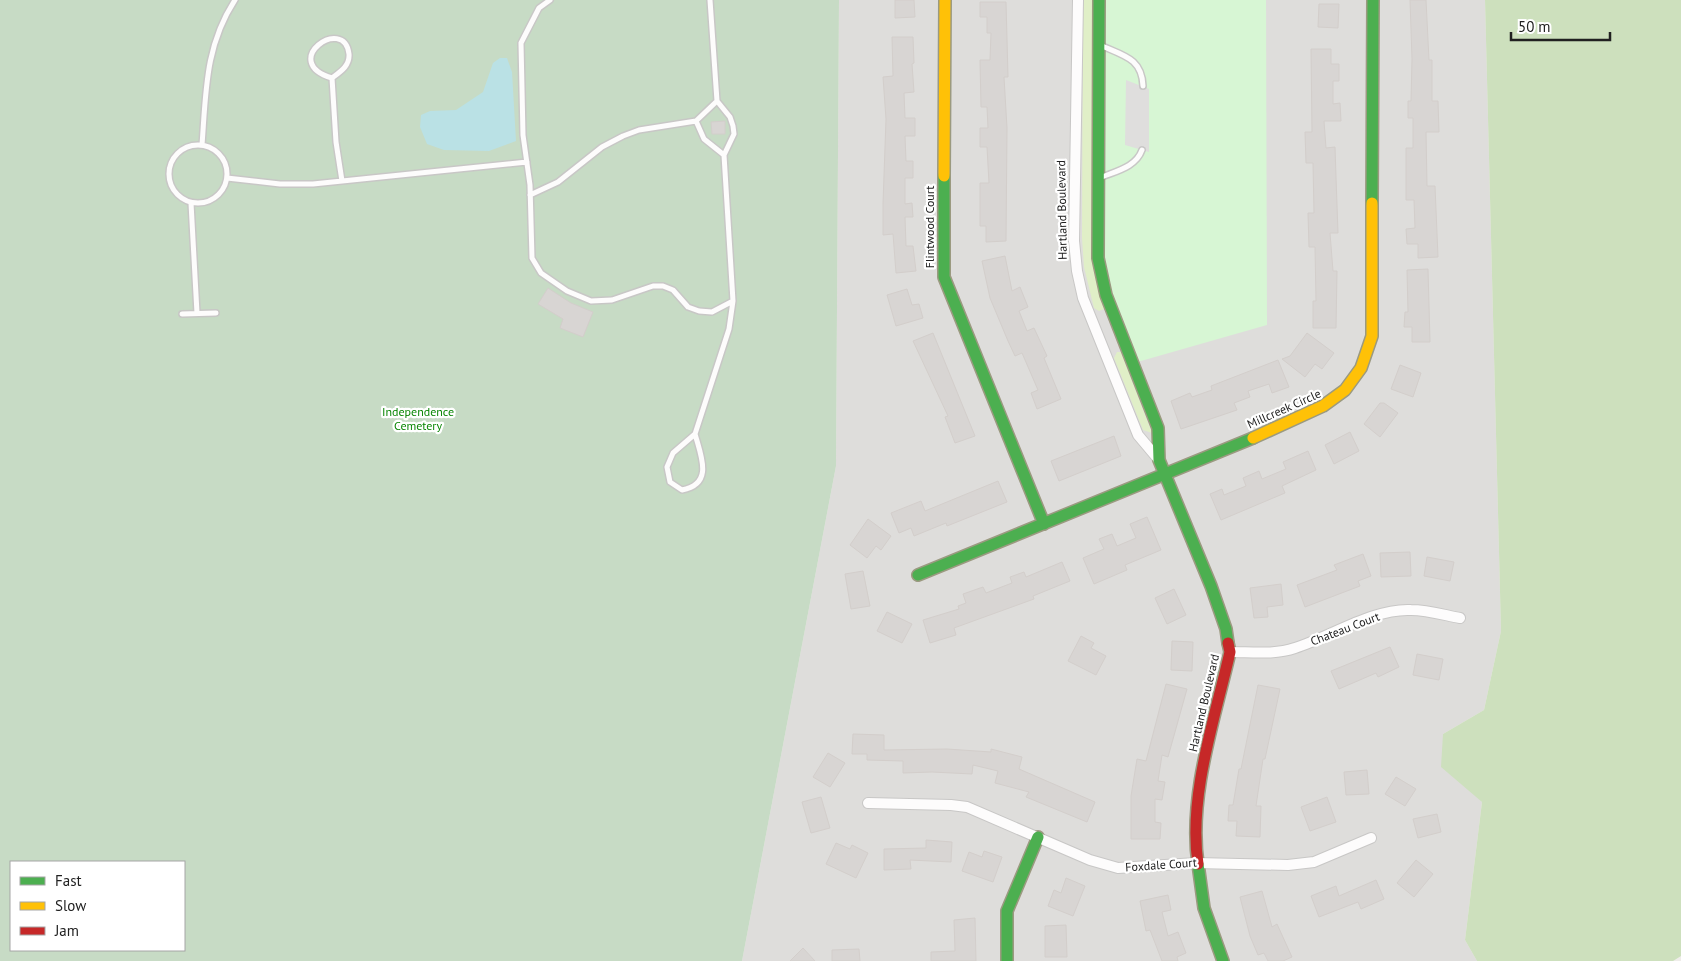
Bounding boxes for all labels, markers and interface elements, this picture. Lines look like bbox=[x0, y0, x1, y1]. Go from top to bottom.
scale bar bbox=[1511, 10, 1610, 42]
text: 50 m bbox=[1518, 17, 1551, 36]
street label: Hartland Boulevard bbox=[1053, 160, 1070, 260]
street label: Flintwood Court bbox=[922, 186, 937, 268]
street label: Millcreek Circle bbox=[1245, 386, 1323, 431]
park label: Independence Cemetery bbox=[382, 404, 454, 433]
street label: Chateau Court bbox=[1308, 608, 1382, 649]
street label: Hartland Boulevard bbox=[1185, 653, 1222, 753]
street label: Foxdale Court bbox=[1125, 855, 1197, 874]
legend bbox=[10, 861, 185, 951]
text: Fast bbox=[55, 871, 82, 890]
text: Slow bbox=[55, 896, 86, 915]
text: Jam bbox=[54, 921, 79, 940]

